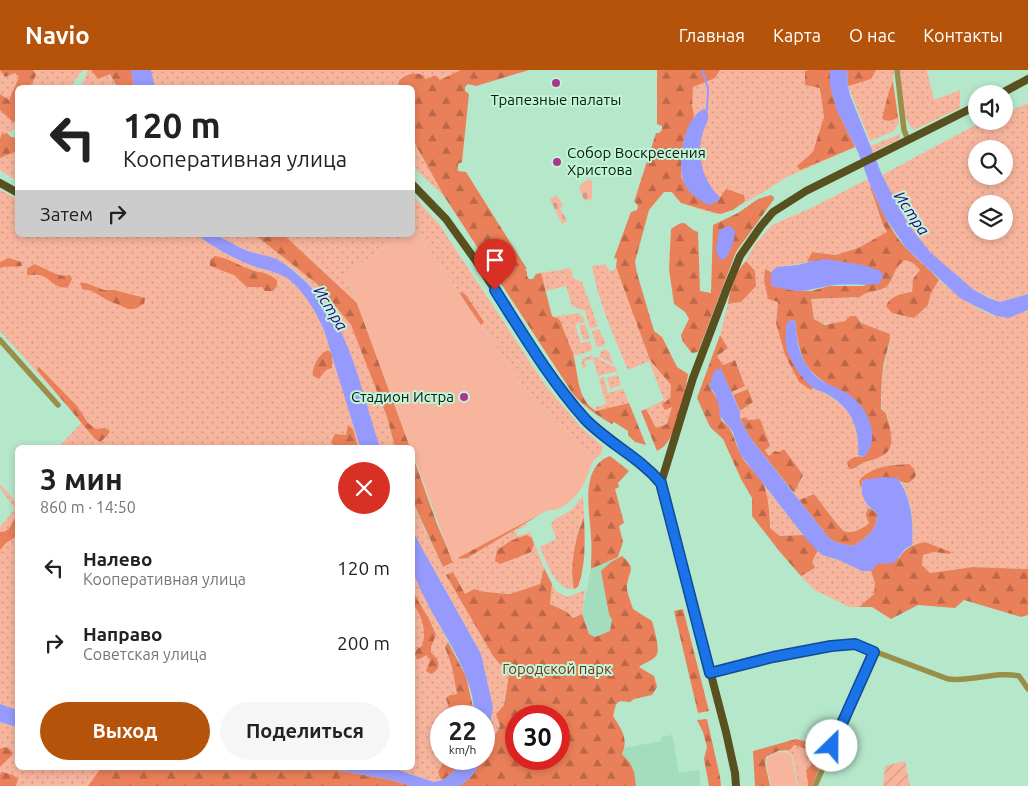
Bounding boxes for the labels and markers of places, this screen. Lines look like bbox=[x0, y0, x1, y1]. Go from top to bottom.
marker: Трапезные палаты bbox=[550, 77, 562, 89]
place label: Трапезные палаты bbox=[491, 91, 621, 108]
place label: Собор Воскресения Христова bbox=[567, 144, 706, 178]
marker: Собор Воскресения Христова bbox=[551, 156, 563, 168]
pin bbox=[474, 239, 516, 290]
place label: Стадион Истра bbox=[351, 388, 454, 405]
marker: Стадион Истра bbox=[458, 391, 470, 403]

